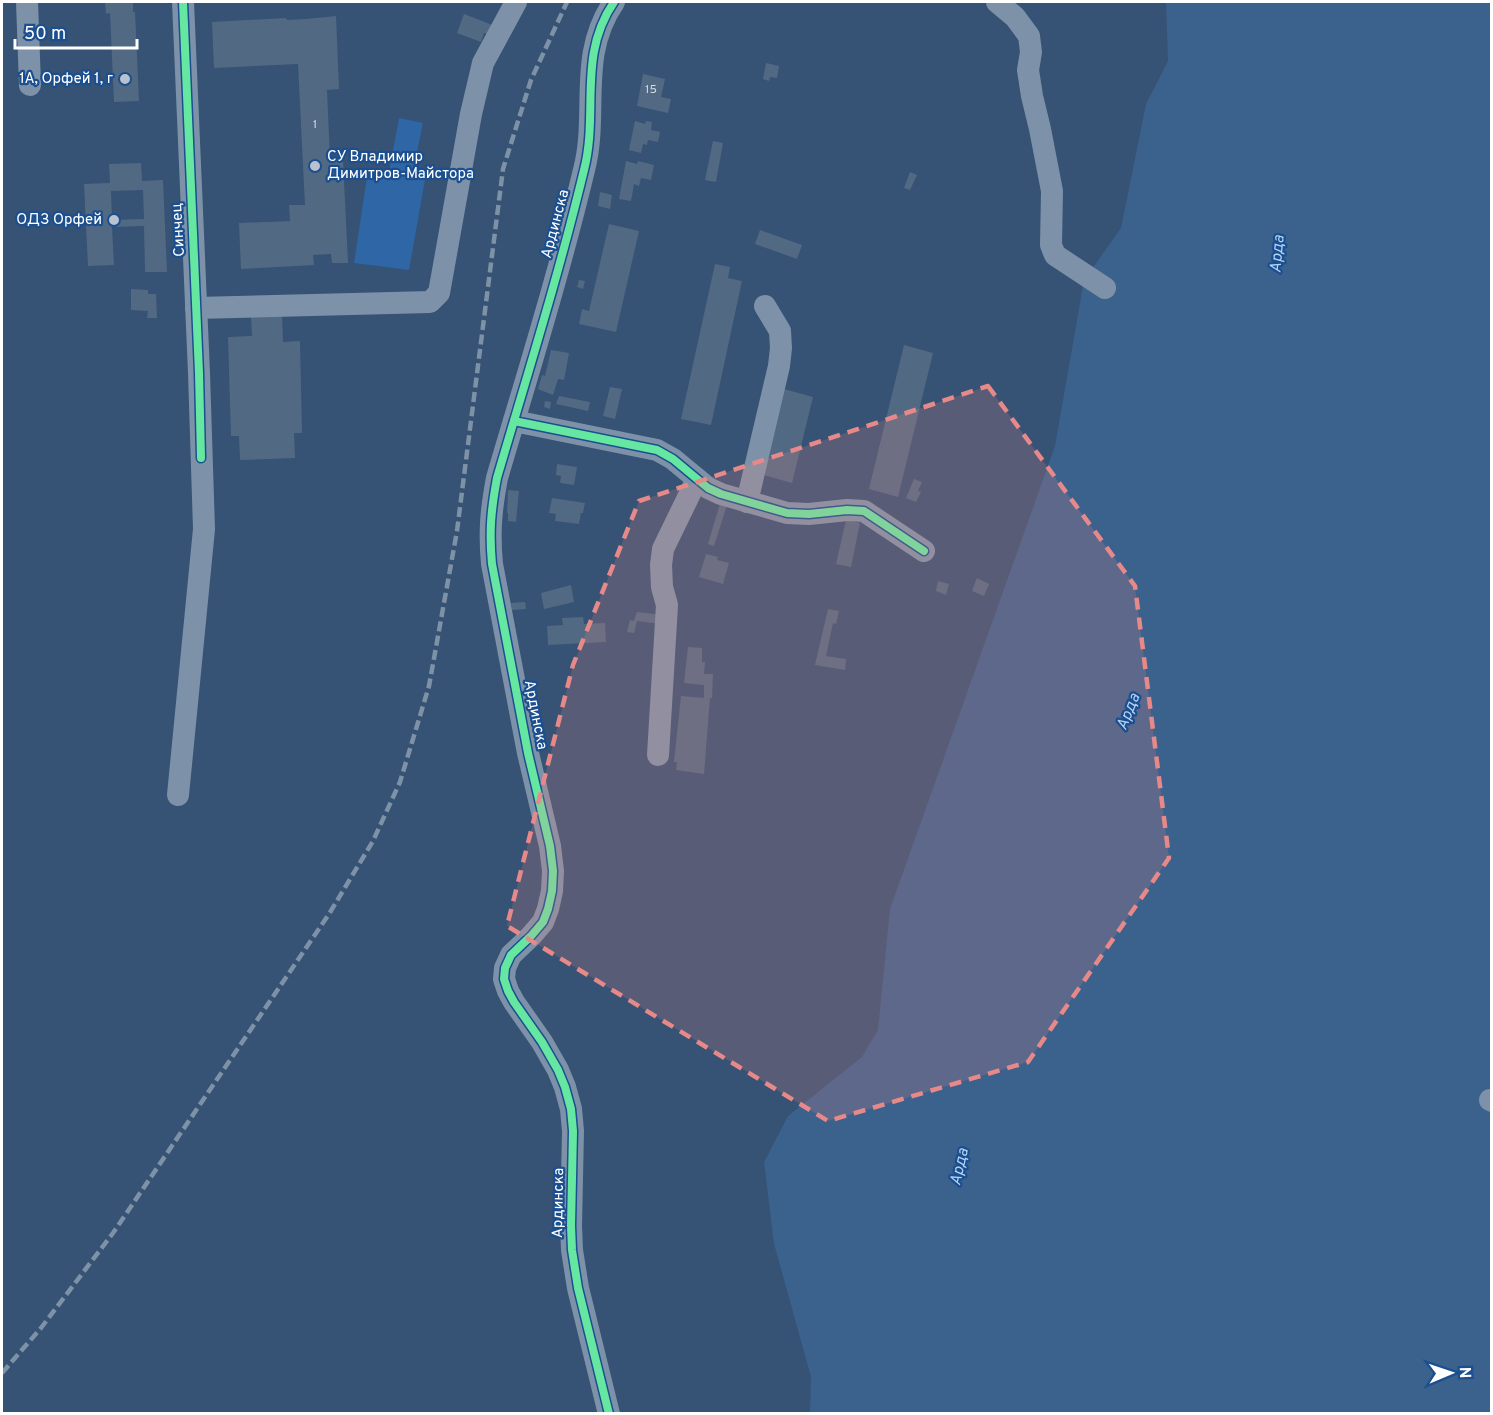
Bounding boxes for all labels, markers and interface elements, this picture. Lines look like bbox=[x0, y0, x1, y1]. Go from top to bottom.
scale bar bbox=[15, 12, 136, 50]
text: 50 m bbox=[24, 23, 66, 46]
place label: 1А, Орфей 1, г bbox=[19, 70, 113, 89]
marker: 1А, Орфей 1, г bbox=[118, 72, 132, 86]
house number: 15 bbox=[645, 82, 657, 98]
house number: 1 bbox=[313, 117, 317, 133]
place label: СУ Владимир Димитров-Майстора bbox=[327, 148, 474, 184]
marker: СУ Владимир Димитров-Майстора bbox=[308, 159, 322, 173]
street label: Ардинска bbox=[538, 187, 574, 261]
street label: Синчец bbox=[168, 203, 190, 257]
place label: ОДЗ Орфей bbox=[16, 211, 102, 230]
marker: ОДЗ Орфей bbox=[107, 213, 121, 227]
water label: Арда bbox=[1266, 234, 1290, 274]
street label: Ардинска bbox=[519, 679, 551, 751]
water label: Арда bbox=[1113, 690, 1146, 733]
water label: Арда bbox=[946, 1146, 974, 1188]
street label: Ардинска bbox=[549, 1168, 569, 1238]
north arrow bbox=[1421, 1343, 1481, 1403]
text: N bbox=[1454, 1366, 1474, 1379]

